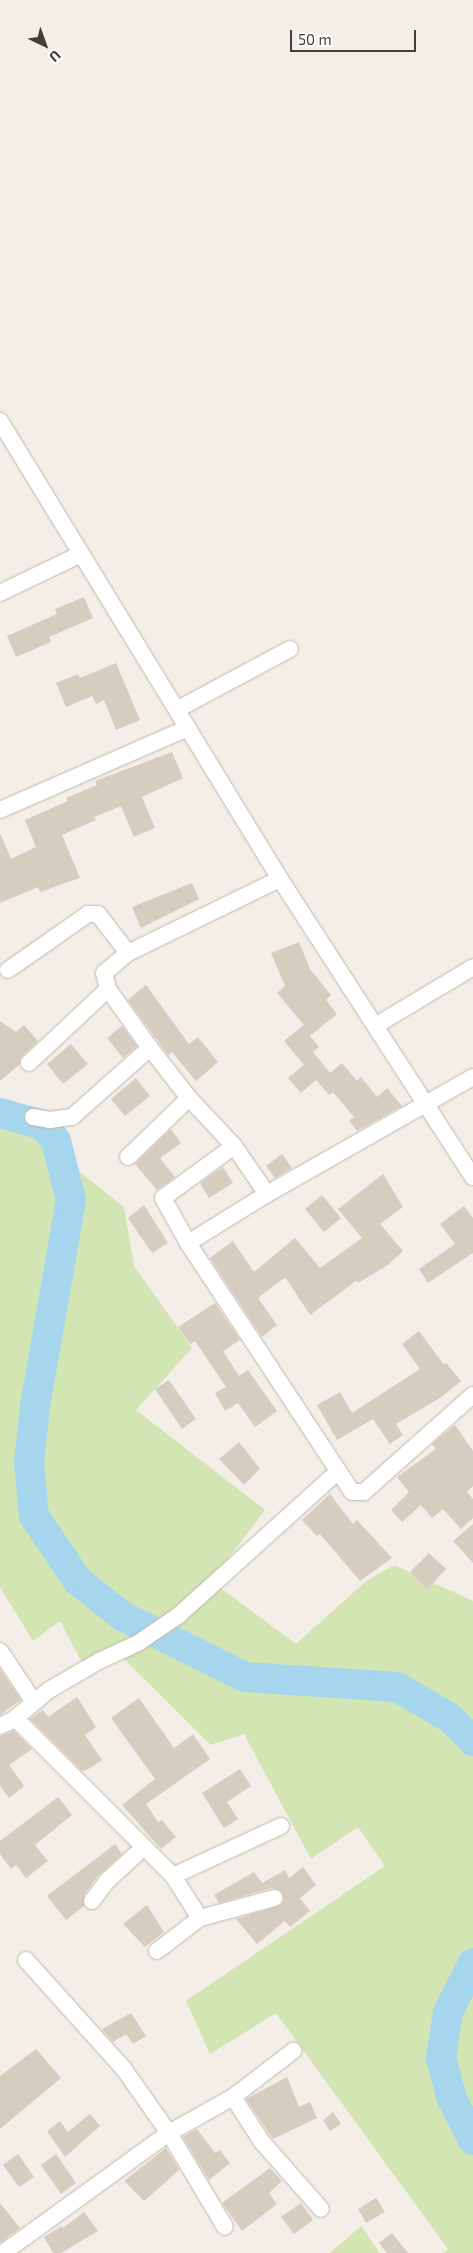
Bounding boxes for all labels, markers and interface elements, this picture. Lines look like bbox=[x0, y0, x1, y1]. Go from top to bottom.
north arrow bbox=[20, 20, 70, 70]
scale bar bbox=[293, 20, 419, 52]
text: 50 m bbox=[298, 30, 332, 48]
text: U bbox=[46, 47, 65, 66]

